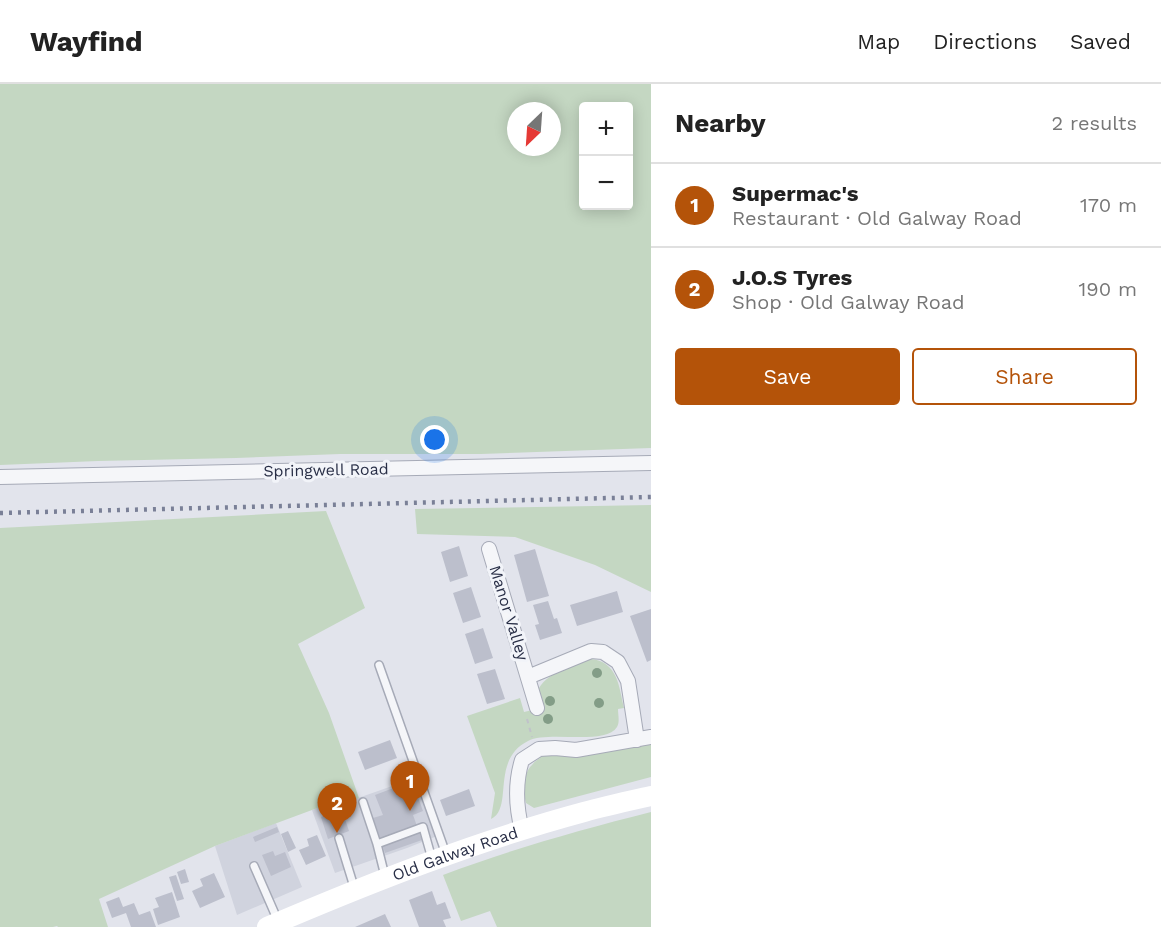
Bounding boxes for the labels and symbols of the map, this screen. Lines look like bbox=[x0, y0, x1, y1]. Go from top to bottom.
north arrow bbox=[507, 102, 561, 156]
your location bbox=[420, 425, 449, 454]
street label: Springwell Road bbox=[263, 459, 389, 481]
street label: Manor Valley bbox=[486, 563, 533, 664]
pin: 1 bbox=[390, 762, 430, 811]
pin: 2 bbox=[318, 784, 356, 833]
street label: Old Galway Road bbox=[390, 823, 520, 884]

